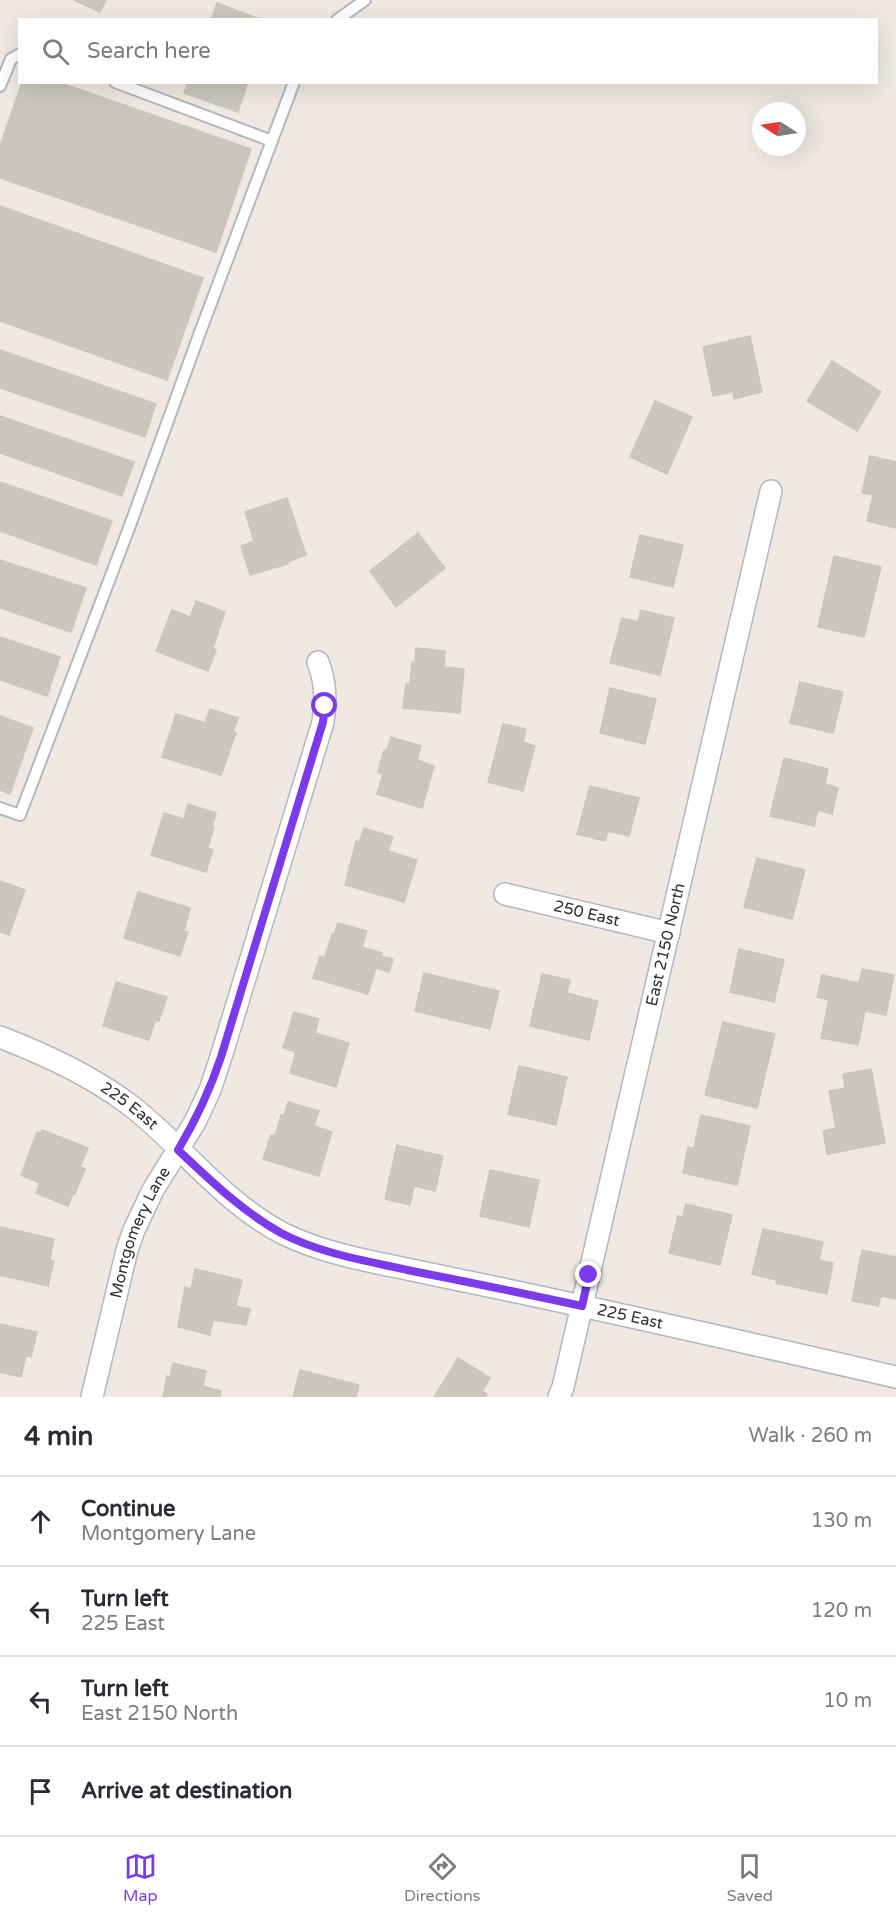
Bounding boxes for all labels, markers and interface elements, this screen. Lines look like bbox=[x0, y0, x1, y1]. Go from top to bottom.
search box bbox=[18, 18, 878, 84]
icon: search bbox=[39, 35, 72, 68]
text: Search here bbox=[87, 38, 211, 64]
north arrow bbox=[752, 102, 806, 156]
route start bbox=[311, 692, 337, 718]
street label: East 2150 North bbox=[642, 881, 690, 1008]
street label: 250 East bbox=[552, 896, 622, 931]
street label: 225 East bbox=[97, 1078, 162, 1134]
street label: Montgomery Lane bbox=[106, 1163, 175, 1300]
route end bbox=[575, 1261, 601, 1287]
street label: 225 East bbox=[595, 1300, 665, 1334]
text: 4 min bbox=[24, 1421, 93, 1452]
text: Walk · 260 m bbox=[749, 1424, 872, 1448]
text: Continue bbox=[81, 1496, 176, 1522]
icon: ahead bbox=[24, 1505, 57, 1538]
text: 130 m bbox=[811, 1509, 872, 1533]
text: Montgomery Lane bbox=[81, 1522, 256, 1546]
text: Turn left bbox=[81, 1586, 169, 1612]
icon: left bbox=[24, 1595, 57, 1628]
text: 120 m bbox=[811, 1599, 872, 1623]
text: 225 East bbox=[81, 1612, 165, 1636]
text: Turn left bbox=[81, 1676, 169, 1702]
icon: left bbox=[24, 1685, 57, 1718]
text: 10 m bbox=[823, 1689, 872, 1713]
text: East 2150 North bbox=[81, 1702, 238, 1726]
icon: arrive bbox=[24, 1775, 57, 1808]
text: Arrive at destination bbox=[81, 1778, 292, 1804]
tab: Map bbox=[123, 1850, 158, 1906]
tab: Directions bbox=[404, 1850, 480, 1906]
tab: Saved bbox=[727, 1850, 773, 1906]

